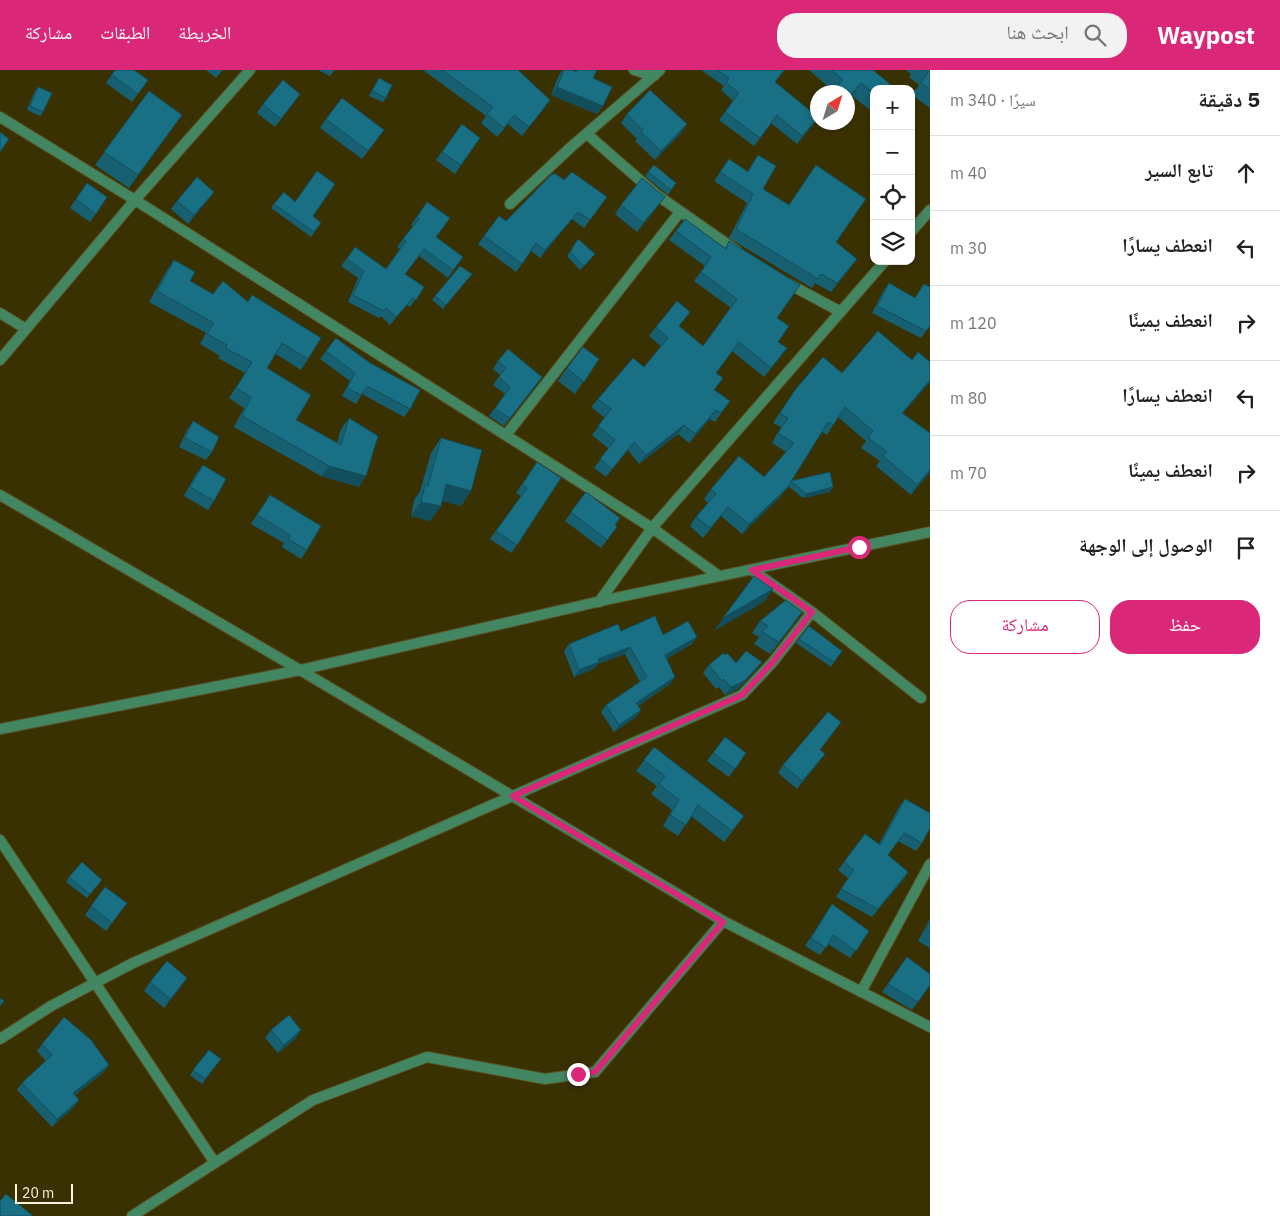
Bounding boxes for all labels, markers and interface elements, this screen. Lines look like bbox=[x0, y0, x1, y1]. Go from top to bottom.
search box bbox=[777, 13, 1127, 58]
text: Waypost bbox=[1157, 19, 1255, 51]
text: ابحث هنا bbox=[1006, 20, 1069, 44]
text: مشاركة bbox=[25, 21, 72, 44]
text: الطبقات bbox=[100, 21, 150, 44]
text: الخريطة bbox=[178, 21, 231, 44]
icon: search bbox=[1081, 21, 1109, 49]
north arrow bbox=[810, 85, 855, 130]
map controls bbox=[870, 85, 915, 265]
button: + bbox=[870, 85, 915, 130]
text: 5 دقيقة bbox=[1198, 85, 1260, 113]
text: سيرًا · 340 m bbox=[950, 90, 1036, 110]
button: − bbox=[870, 130, 915, 175]
text: تابع السير bbox=[1145, 158, 1213, 182]
icon: ahead bbox=[1232, 159, 1260, 187]
text: 40 m bbox=[950, 163, 987, 183]
button: locate bbox=[870, 175, 915, 220]
button: layers bbox=[870, 220, 915, 265]
text: انعطف يسارًا bbox=[1122, 233, 1213, 257]
icon: left bbox=[1232, 234, 1260, 262]
text: 30 m bbox=[950, 238, 987, 258]
text: انعطف يمينًا bbox=[1128, 308, 1213, 332]
icon: right bbox=[1232, 309, 1260, 337]
text: 120 m bbox=[950, 313, 997, 333]
text: انعطف يسارًا bbox=[1122, 383, 1213, 407]
icon: left bbox=[1232, 384, 1260, 412]
text: 80 m bbox=[950, 388, 987, 408]
text: انعطف يمينًا bbox=[1128, 458, 1213, 482]
icon: right bbox=[1232, 459, 1260, 487]
text: 70 m bbox=[950, 463, 987, 483]
text: الوصول إلى الوجهة bbox=[1079, 533, 1213, 557]
icon: arrive bbox=[1232, 534, 1260, 562]
route start bbox=[848, 536, 871, 559]
button: مشاركة bbox=[950, 600, 1100, 654]
button: حفظ bbox=[1110, 600, 1260, 654]
route end bbox=[567, 1063, 590, 1086]
scale bar bbox=[15, 1181, 72, 1204]
text: 20 m bbox=[22, 1184, 54, 1202]

